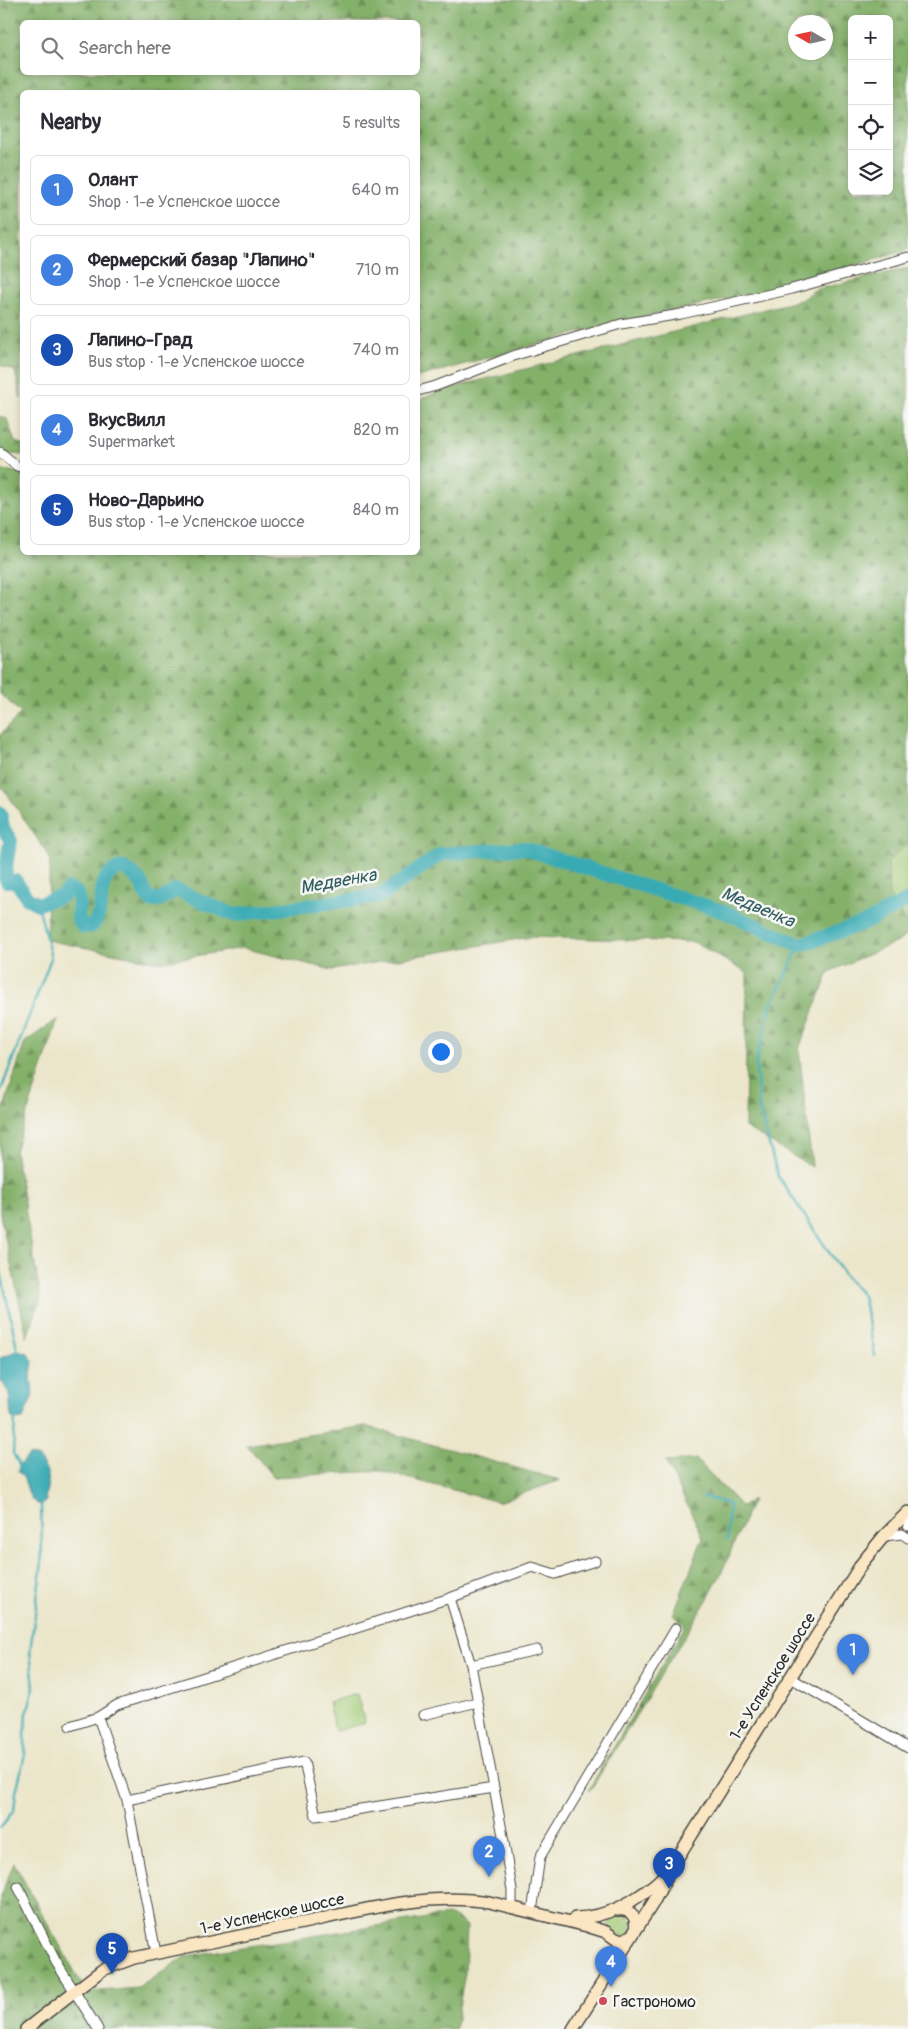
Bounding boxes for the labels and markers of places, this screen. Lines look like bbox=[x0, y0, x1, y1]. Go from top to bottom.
pin: 1 bbox=[837, 1634, 869, 1675]
pin: 2 bbox=[473, 1836, 505, 1877]
pin: 3 bbox=[653, 1848, 685, 1889]
pin: 5 bbox=[96, 1933, 128, 1974]
pin: 4 bbox=[595, 1946, 627, 1987]
place label: Гастрономо bbox=[613, 1992, 696, 2012]
marker: Гастрономо bbox=[597, 1995, 609, 2007]

